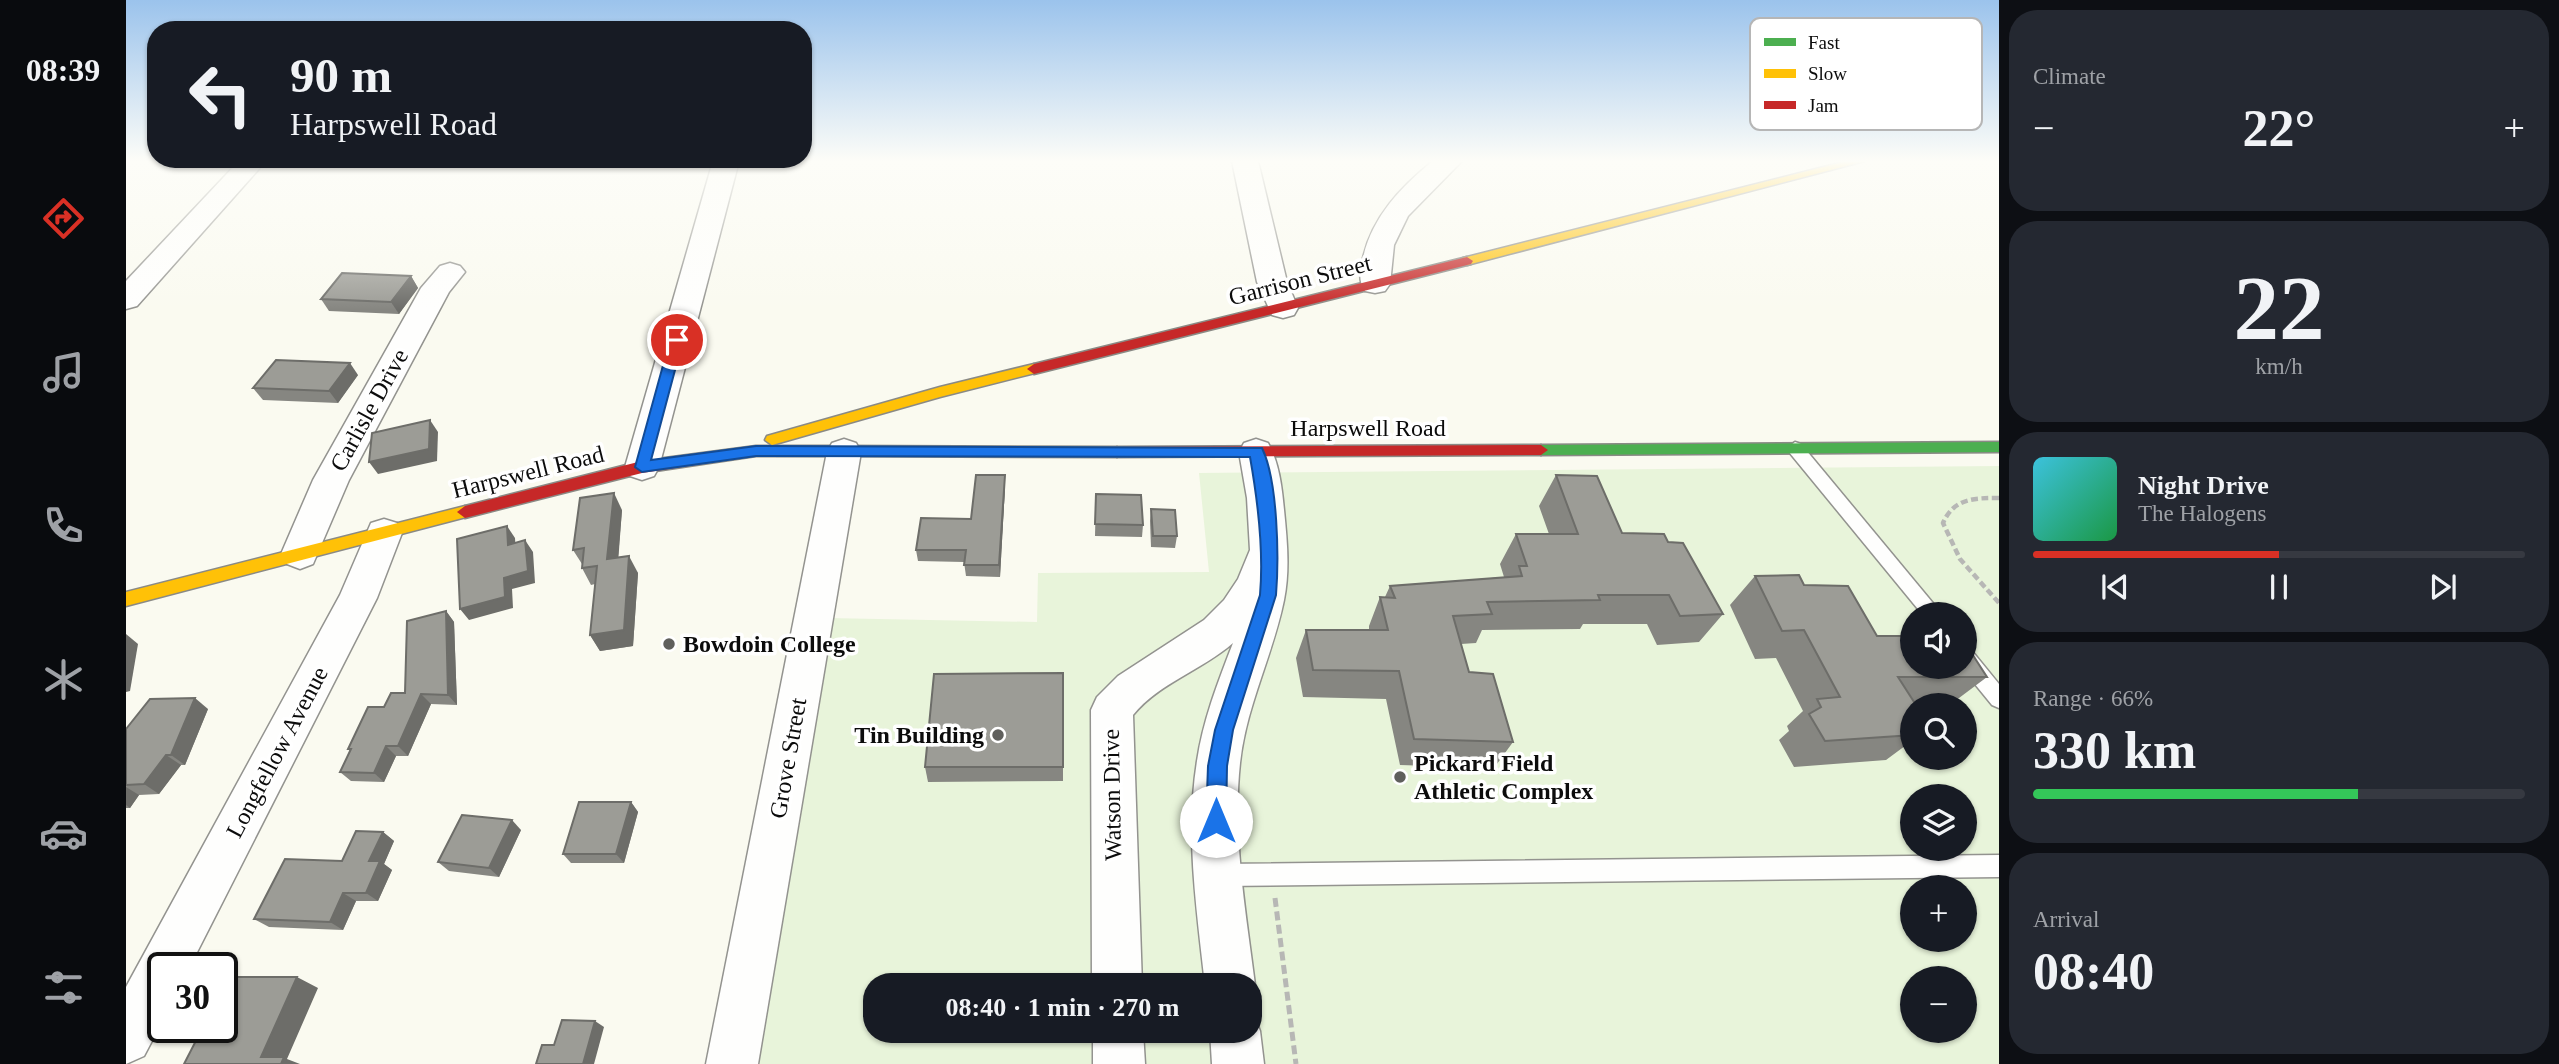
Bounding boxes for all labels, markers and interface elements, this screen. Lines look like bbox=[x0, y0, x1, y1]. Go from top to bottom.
legend bbox=[1750, 18, 1982, 130]
text: Fast bbox=[1808, 32, 1840, 53]
text: 90 m bbox=[290, 48, 392, 103]
icon: left bbox=[175, 49, 266, 140]
text: 08:39 bbox=[26, 52, 100, 88]
text: Slow bbox=[1808, 63, 1847, 84]
text: Climate bbox=[2033, 64, 2106, 89]
text: Jam bbox=[1808, 95, 1839, 116]
text: 22° bbox=[2243, 100, 2315, 157]
text: Harpswell Road bbox=[290, 106, 497, 142]
text: − bbox=[2033, 107, 2054, 149]
text: + bbox=[2504, 107, 2525, 149]
icon: directions bbox=[39, 194, 88, 243]
street label: Garrison Street bbox=[1226, 250, 1374, 310]
text: 22 bbox=[2234, 258, 2325, 359]
pin bbox=[647, 310, 707, 370]
icon: arrive bbox=[658, 321, 696, 359]
street label: Carlisle Drive bbox=[325, 345, 413, 475]
icon: music bbox=[39, 348, 88, 397]
text: km/h bbox=[2255, 354, 2303, 379]
street label: Harpswell Road bbox=[1290, 415, 1446, 441]
street label: Harpswell Road bbox=[450, 441, 606, 503]
text: Night Drive bbox=[2138, 471, 2269, 500]
icon: phone bbox=[39, 501, 88, 550]
text: The Halogens bbox=[2138, 501, 2266, 526]
icon: previous bbox=[2096, 568, 2134, 606]
icon: pause bbox=[2260, 568, 2298, 606]
icon: next bbox=[2424, 568, 2462, 606]
map controls bbox=[1900, 602, 1977, 1043]
button: sound bbox=[1900, 602, 1977, 679]
place label: Bowdoin College bbox=[683, 631, 856, 657]
marker: Bowdoin College bbox=[661, 636, 677, 652]
icon: climate bbox=[39, 655, 88, 704]
street label: Longfellow Avenue bbox=[221, 662, 333, 842]
text: Range · 66% bbox=[2033, 686, 2153, 711]
button: search bbox=[1900, 693, 1977, 770]
street label: Grove Street bbox=[765, 695, 811, 820]
place label: Tin Building bbox=[854, 722, 984, 748]
text: 330 km bbox=[2033, 722, 2196, 779]
marker: Tin Building bbox=[990, 727, 1006, 743]
street label: Watson Drive bbox=[1098, 729, 1126, 861]
place label: Pickard Field Athletic Complex bbox=[1414, 750, 1593, 804]
marker: Pickard Field Athletic Complex bbox=[1392, 769, 1408, 785]
position arrow bbox=[1179, 784, 1253, 858]
button: layers bbox=[1900, 784, 1977, 861]
icon: car bbox=[39, 809, 88, 858]
button: + bbox=[1900, 875, 1977, 952]
text: Arrival bbox=[2033, 907, 2099, 932]
text: 08:40 bbox=[2033, 943, 2154, 1000]
speed limit sign: 30 bbox=[147, 952, 238, 1043]
icon: filters bbox=[39, 963, 88, 1012]
button: − bbox=[1900, 966, 1977, 1043]
text: 08:40 · 1 min · 270 m bbox=[946, 993, 1180, 1022]

